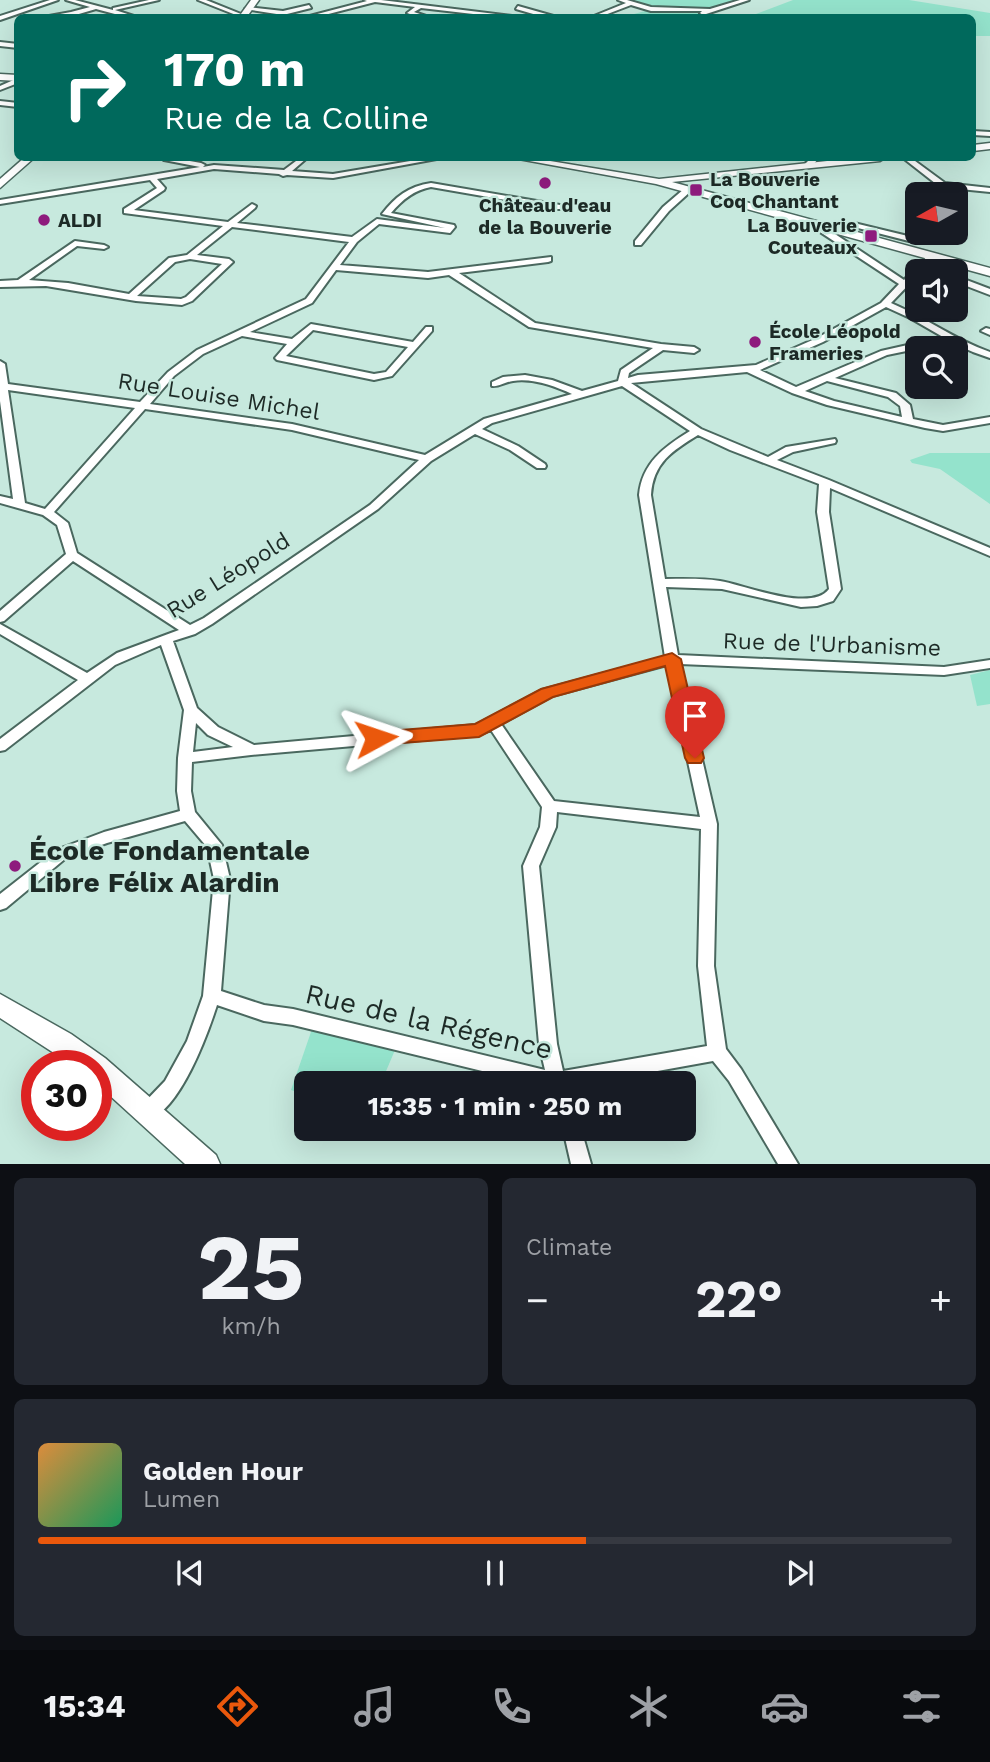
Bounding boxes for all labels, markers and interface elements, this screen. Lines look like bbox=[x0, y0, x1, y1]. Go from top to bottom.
text: 170 m bbox=[164, 40, 305, 98]
icon: right bbox=[49, 42, 140, 133]
text: Rue de la Colline bbox=[164, 99, 429, 137]
place label: La Bouverie Coq Chantant bbox=[710, 168, 839, 213]
marker: Château d'eau de la Bouverie bbox=[537, 175, 553, 191]
marker: La Bouverie Coq Chantant bbox=[688, 182, 704, 198]
north arrow bbox=[905, 182, 968, 245]
map controls bbox=[905, 182, 968, 399]
place label: Château d'eau de la Bouverie bbox=[478, 194, 612, 239]
place label: ALDI bbox=[58, 209, 102, 232]
marker: ALDI bbox=[36, 212, 52, 228]
place label: La Bouverie Couteaux bbox=[747, 214, 858, 259]
marker: La Bouverie Couteaux bbox=[863, 228, 879, 244]
button: sound bbox=[905, 259, 968, 322]
place label: École Léopold Frameries bbox=[769, 320, 901, 365]
marker: École Léopold Frameries bbox=[747, 334, 763, 350]
button: search bbox=[905, 336, 968, 399]
street label: Rue Louise Michel bbox=[116, 367, 322, 426]
street label: Rue Léopold bbox=[162, 527, 295, 624]
street label: Rue de l'Urbanisme bbox=[722, 627, 942, 662]
pin bbox=[665, 686, 725, 758]
icon: arrive bbox=[676, 697, 714, 735]
position arrow bbox=[339, 701, 413, 775]
place label: École Fondamentale Libre Félix Alardin bbox=[29, 834, 310, 899]
marker: École Fondamentale Libre Félix Alardin bbox=[7, 858, 23, 874]
street label: Rue de la Régence bbox=[302, 977, 556, 1066]
speed limit sign: 30 bbox=[21, 1050, 112, 1141]
text: 15:35 · 1 min · 250 m bbox=[368, 1091, 622, 1121]
text: 25 bbox=[197, 1214, 305, 1321]
text: Climate bbox=[526, 1234, 612, 1261]
text: 22° bbox=[695, 1269, 783, 1330]
text: − bbox=[526, 1278, 549, 1322]
text: + bbox=[929, 1278, 952, 1322]
text: km/h bbox=[221, 1313, 281, 1340]
text: Golden Hour bbox=[143, 1456, 303, 1486]
text: Lumen bbox=[143, 1486, 220, 1513]
icon: previous bbox=[171, 1554, 209, 1592]
icon: pause bbox=[476, 1554, 514, 1592]
icon: next bbox=[781, 1554, 819, 1592]
icon: directions bbox=[213, 1682, 262, 1731]
icon: music bbox=[350, 1682, 399, 1731]
icon: phone bbox=[487, 1682, 536, 1731]
icon: climate bbox=[624, 1682, 673, 1731]
icon: car bbox=[760, 1682, 809, 1731]
icon: filters bbox=[897, 1682, 946, 1731]
text: 15:34 bbox=[44, 1687, 126, 1725]

